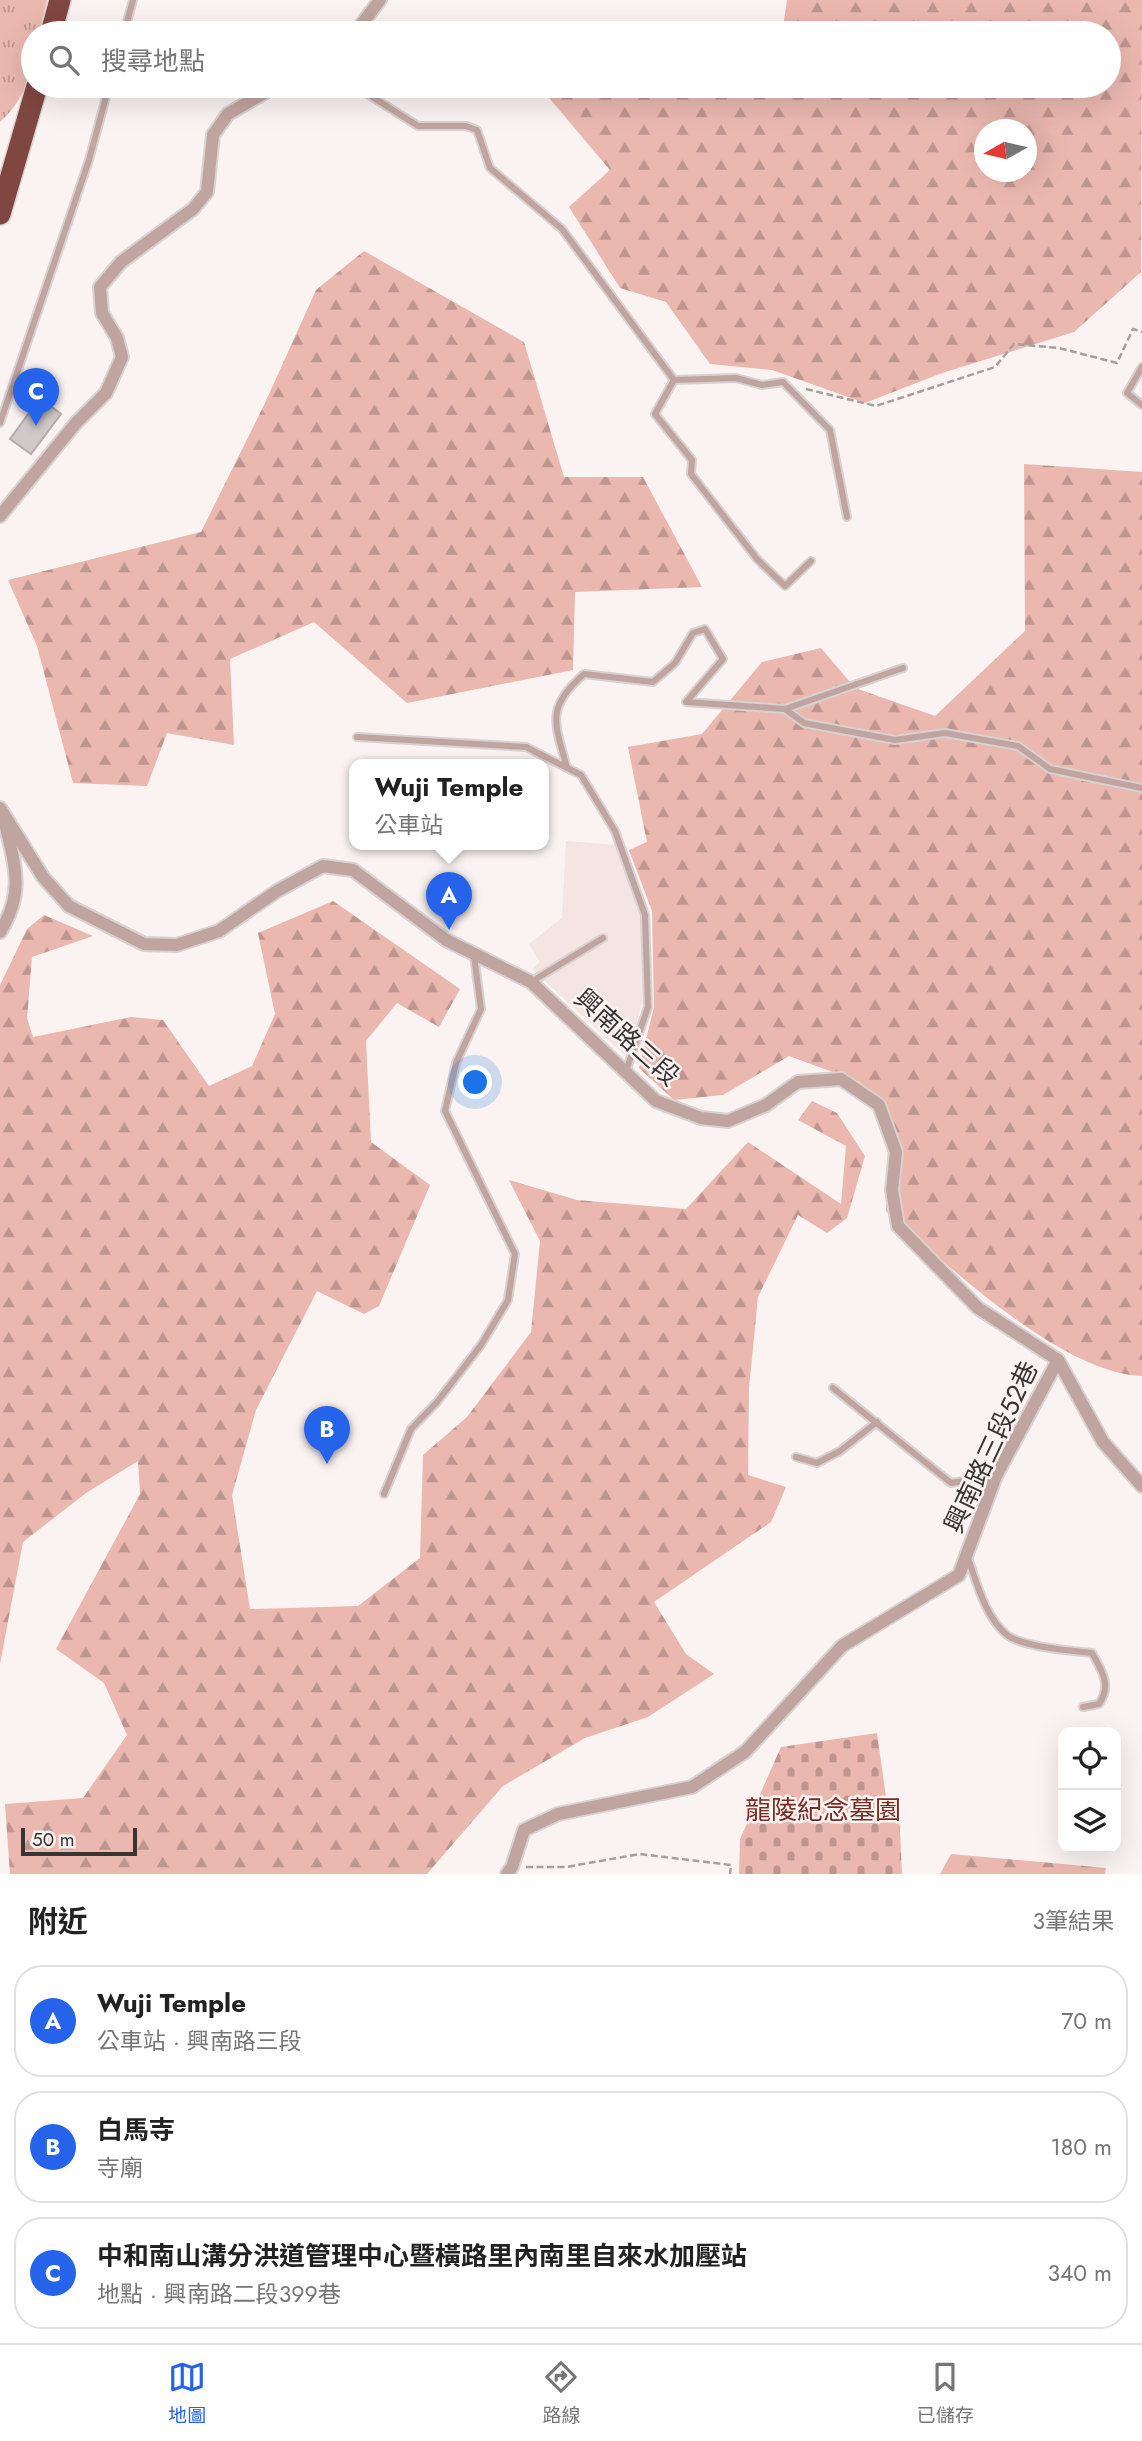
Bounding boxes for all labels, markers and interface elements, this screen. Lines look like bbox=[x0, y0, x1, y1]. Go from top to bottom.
search box bbox=[21, 21, 1121, 98]
icon: search bbox=[45, 41, 83, 79]
text: 搜尋地點 bbox=[101, 42, 205, 80]
north arrow bbox=[974, 119, 1037, 182]
pin: C bbox=[13, 368, 59, 426]
popup bbox=[349, 759, 549, 850]
text: Wuji Temple bbox=[374, 768, 524, 806]
text: 公車站 bbox=[374, 808, 443, 842]
pin: A bbox=[426, 872, 472, 930]
street label: 興南路三段 bbox=[566, 979, 688, 1095]
your location bbox=[458, 1065, 492, 1099]
street label: 興南路三段52巷 bbox=[935, 1355, 1047, 1539]
pin: B bbox=[304, 1406, 350, 1464]
map controls bbox=[1058, 1727, 1121, 1853]
button: locate bbox=[1058, 1727, 1121, 1790]
button: layers bbox=[1058, 1790, 1121, 1853]
park label: 龍陵紀念墓園 bbox=[745, 1791, 901, 1829]
scale bar bbox=[21, 1825, 136, 1857]
text: 50 m bbox=[32, 1826, 75, 1853]
text: 附近 bbox=[28, 1900, 88, 1943]
text: 3筆結果 bbox=[1032, 1904, 1114, 1938]
text: Wuji Temple bbox=[97, 1984, 246, 2022]
text: A bbox=[45, 2004, 61, 2038]
text: 70 m bbox=[1061, 2004, 1112, 2038]
text: 公車站 · 興南路三段 bbox=[97, 2024, 302, 2058]
text: 白馬寺 bbox=[97, 2111, 175, 2149]
text: B bbox=[45, 2130, 61, 2164]
text: 180 m bbox=[1050, 2130, 1112, 2164]
text: 寺廟 bbox=[97, 2151, 143, 2185]
text: 中和南山溝分洪道管理中心暨橫路里內南里自來水加壓站 bbox=[97, 2237, 747, 2275]
text: C bbox=[45, 2256, 61, 2290]
text: 340 m bbox=[1047, 2256, 1112, 2290]
text: 地點 · 興南路二段399巷 bbox=[97, 2277, 341, 2311]
tab: 地圖 bbox=[168, 2358, 206, 2429]
tab: 路線 bbox=[542, 2358, 581, 2429]
tab: 已儲存 bbox=[917, 2358, 974, 2429]

